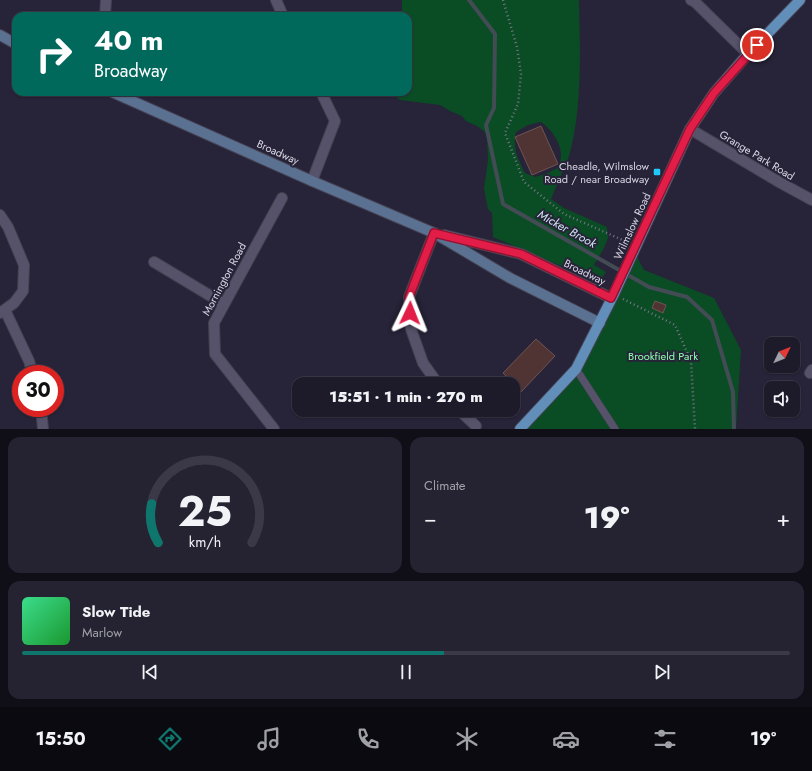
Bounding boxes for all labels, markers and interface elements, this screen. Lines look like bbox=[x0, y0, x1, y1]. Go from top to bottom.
text: 40 m bbox=[94, 20, 163, 61]
icon: right bbox=[28, 28, 80, 80]
pin bbox=[740, 28, 774, 62]
icon: arrive bbox=[746, 34, 768, 56]
text: Broadway bbox=[94, 58, 167, 84]
street label: Grange Park Road bbox=[716, 126, 798, 184]
street label: Broadway bbox=[254, 136, 302, 168]
place label: Cheadle, Wilmslow Road / near Broadway bbox=[544, 158, 650, 187]
marker: Cheadle, Wilmslow Road / near Broadway bbox=[652, 167, 662, 177]
street label: Wilmslow Road bbox=[609, 190, 655, 262]
water label: Micker Brook bbox=[534, 205, 600, 253]
street label: Mornington Road bbox=[198, 240, 250, 318]
street label: Broadway bbox=[561, 255, 609, 289]
position arrow bbox=[389, 292, 431, 334]
north arrow bbox=[764, 337, 800, 373]
map controls bbox=[764, 337, 800, 417]
park label: Brookfield Park bbox=[628, 348, 698, 364]
speed limit sign: 30 bbox=[12, 365, 64, 417]
button: sound bbox=[764, 381, 800, 417]
text: 15:51 · 1 min · 270 m bbox=[329, 386, 483, 408]
text: Climate bbox=[424, 476, 465, 495]
text: 25 bbox=[178, 481, 232, 542]
text: 19° bbox=[584, 496, 630, 539]
text: − bbox=[424, 502, 437, 534]
text: + bbox=[776, 502, 790, 534]
text: km/h bbox=[189, 532, 221, 552]
text: Slow Tide bbox=[82, 601, 150, 623]
text: Marlow bbox=[82, 623, 122, 642]
icon: previous bbox=[139, 661, 161, 683]
icon: pause bbox=[395, 661, 417, 683]
icon: next bbox=[651, 661, 673, 683]
icon: directions bbox=[156, 725, 184, 753]
icon: music bbox=[255, 725, 283, 753]
icon: phone bbox=[354, 725, 382, 753]
icon: climate bbox=[453, 725, 481, 753]
icon: car bbox=[552, 725, 580, 753]
icon: filters bbox=[651, 725, 679, 753]
text: 15:50 bbox=[35, 726, 86, 752]
text: 19° bbox=[750, 726, 776, 752]

